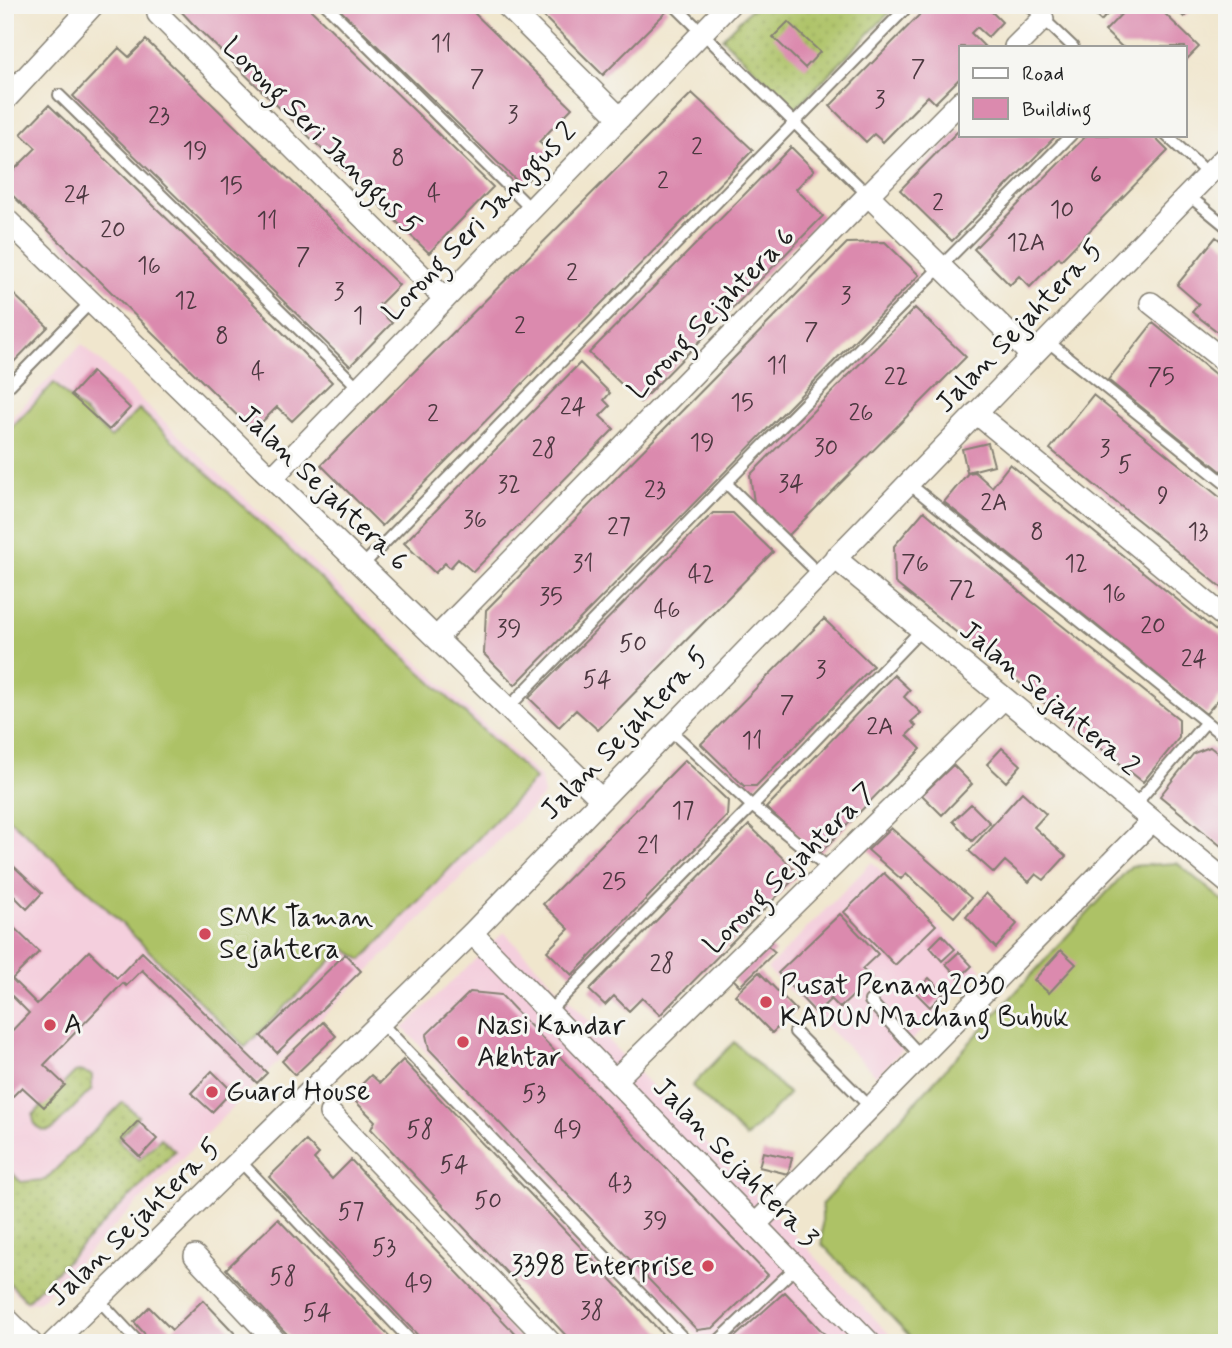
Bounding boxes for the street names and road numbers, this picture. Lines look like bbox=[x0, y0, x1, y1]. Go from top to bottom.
street label: Lorong Seri Janggus 5 bbox=[211, 29, 429, 247]
street label: Lorong Seri Janggus 2 bbox=[378, 118, 582, 326]
street label: Lorong Sejahtera 6 bbox=[620, 220, 806, 410]
street label: Jalan Sejahtera 5 bbox=[928, 232, 1112, 422]
street label: Jalan Sejahtera 6 bbox=[229, 398, 417, 580]
street label: Jalan Sejahtera 2 bbox=[951, 613, 1147, 785]
street label: Jalan Sejahtera 5 bbox=[533, 639, 717, 829]
street label: Lorong Sejahtera 7 bbox=[696, 775, 886, 965]
street label: Jalan Sejahtera 3 bbox=[644, 1070, 826, 1256]
street label: Jalan Sejahtera 5 bbox=[40, 1131, 230, 1315]

